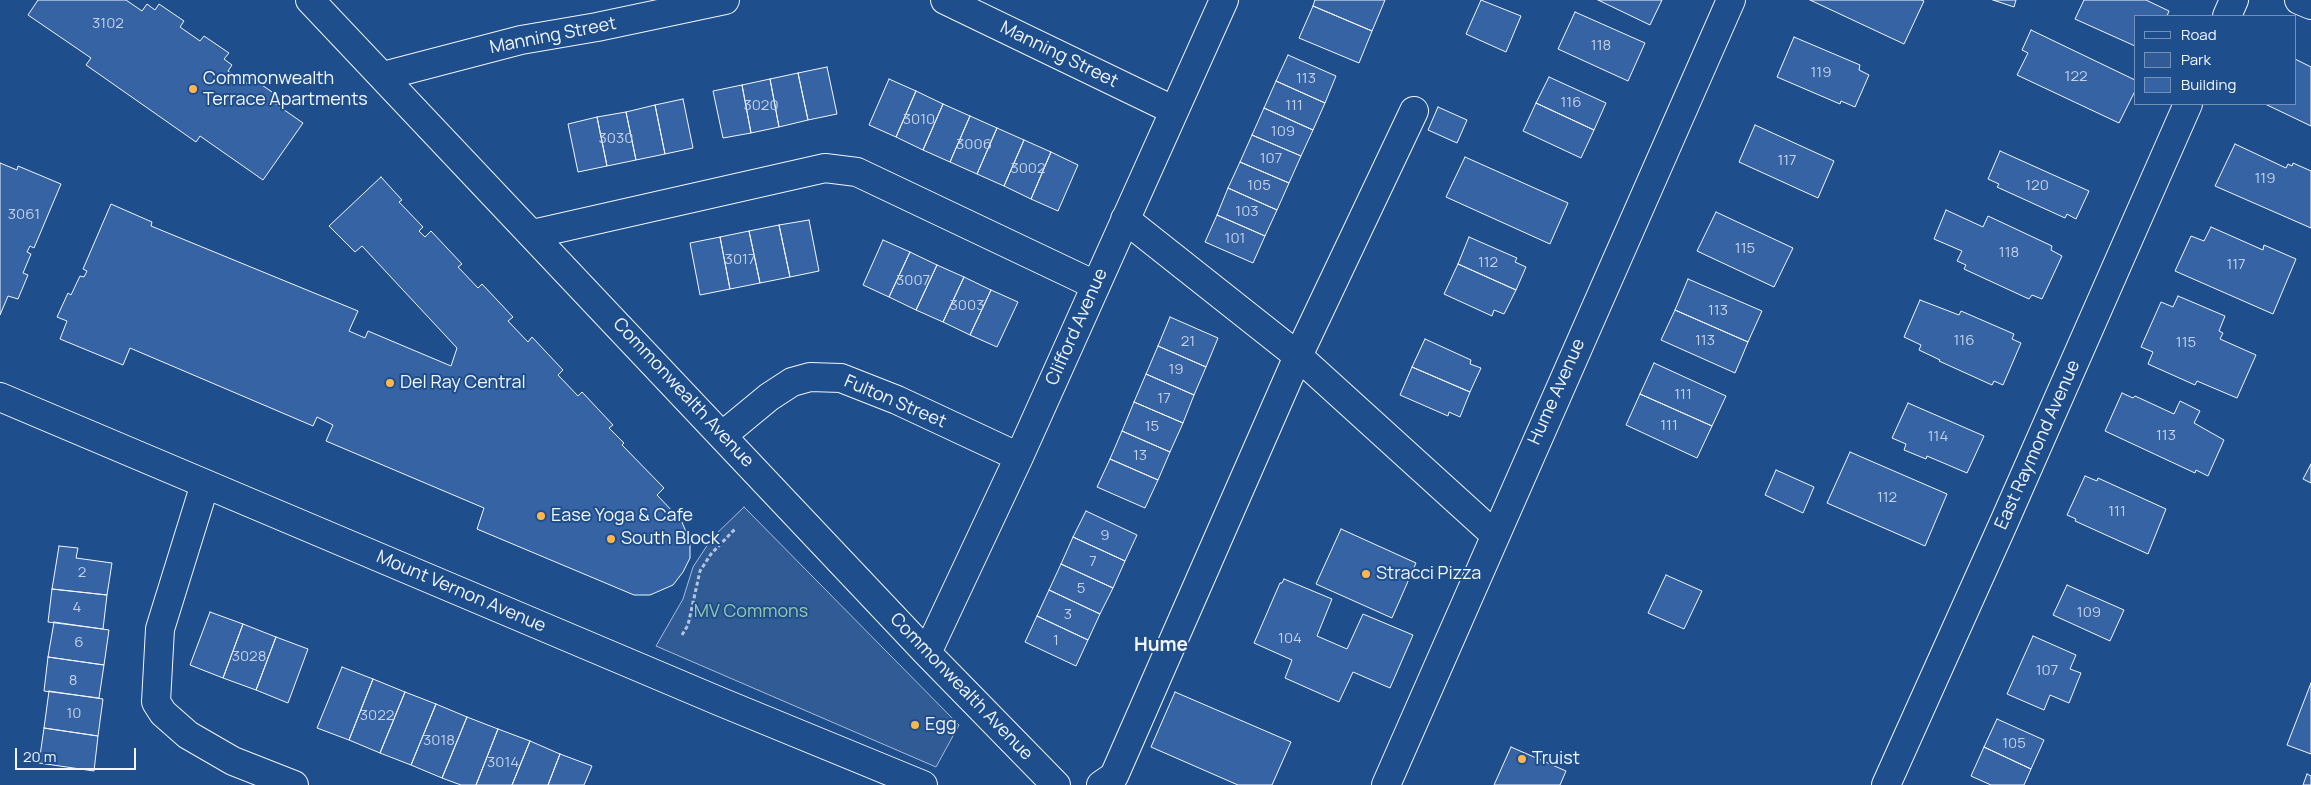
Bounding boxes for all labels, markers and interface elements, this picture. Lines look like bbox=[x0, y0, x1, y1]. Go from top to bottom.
street label: Manning Street bbox=[488, 13, 618, 59]
house number: 3102 bbox=[92, 15, 124, 33]
legend bbox=[2134, 15, 2296, 105]
street label: Manning Street bbox=[997, 17, 1121, 93]
text: Road bbox=[2181, 24, 2217, 45]
house number: 118 bbox=[1591, 37, 1611, 55]
text: Park bbox=[2181, 49, 2211, 70]
house number: 119 bbox=[1810, 64, 1832, 82]
place label: Commonwealth Terrace Apartments bbox=[203, 68, 368, 110]
house number: 122 bbox=[2065, 68, 2087, 86]
house number: 113 bbox=[1296, 70, 1316, 88]
text: Building bbox=[2181, 74, 2236, 95]
marker: Commonwealth Terrace Apartments bbox=[187, 83, 199, 95]
house number: 116 bbox=[1560, 94, 1582, 112]
house number: 3020 bbox=[743, 97, 779, 115]
house number: 111 bbox=[1285, 97, 1303, 115]
house number: 3010 bbox=[903, 111, 935, 129]
house number: 109 bbox=[1271, 123, 1295, 141]
house number: 3030 bbox=[599, 130, 633, 148]
house number: 3006 bbox=[956, 136, 992, 154]
house number: 107 bbox=[1260, 150, 1282, 168]
house number: 117 bbox=[1777, 152, 1797, 170]
house number: 3002 bbox=[1010, 160, 1046, 178]
house number: 119 bbox=[2254, 170, 2276, 188]
house number: 105 bbox=[1247, 177, 1271, 195]
house number: 120 bbox=[2025, 177, 2049, 195]
house number: 103 bbox=[1235, 203, 1259, 221]
house number: 3061 bbox=[8, 206, 40, 224]
house number: 101 bbox=[1225, 230, 1245, 248]
house number: 115 bbox=[1735, 240, 1755, 258]
house number: 118 bbox=[1999, 244, 2019, 262]
house number: 3017 bbox=[725, 251, 755, 269]
house number: 112 bbox=[1478, 254, 1498, 272]
house number: 117 bbox=[2226, 256, 2246, 274]
street label: Clifford Avenue bbox=[1042, 265, 1112, 389]
house number: 3007 bbox=[896, 272, 930, 290]
house number: 3003 bbox=[950, 297, 984, 315]
house number: 113 bbox=[1708, 302, 1728, 320]
street label: Commonwealth Avenue bbox=[608, 314, 758, 472]
house number: 113 bbox=[1695, 332, 1715, 350]
house number: 116 bbox=[1953, 332, 1975, 350]
house number: 21 bbox=[1181, 333, 1195, 351]
house number: 115 bbox=[2176, 334, 2196, 352]
street label: Hume Avenue bbox=[1524, 336, 1590, 448]
street label: East Raymond Avenue bbox=[1991, 357, 2085, 533]
house number: 19 bbox=[1168, 361, 1184, 379]
street label: Fulton Street bbox=[841, 371, 949, 433]
place label: Del Ray Central bbox=[400, 372, 526, 394]
marker: Del Ray Central bbox=[384, 377, 396, 389]
house number: 111 bbox=[1674, 386, 1692, 404]
house number: 17 bbox=[1157, 390, 1171, 408]
house number: 111 bbox=[1660, 417, 1678, 435]
house number: 15 bbox=[1145, 418, 1159, 436]
house number: 113 bbox=[2156, 427, 2176, 445]
house number: 114 bbox=[1928, 428, 1948, 446]
house number: 13 bbox=[1133, 447, 1147, 465]
house number: 112 bbox=[1877, 489, 1897, 507]
house number: 111 bbox=[2108, 503, 2126, 521]
place label: Ease Yoga & Cafe bbox=[551, 505, 693, 527]
marker: Ease Yoga & Cafe bbox=[535, 510, 547, 522]
house number: 9 bbox=[1100, 527, 1110, 545]
place label: South Block bbox=[621, 528, 720, 550]
marker: South Block bbox=[605, 533, 617, 545]
street label: Mount Vernon Avenue bbox=[373, 547, 549, 637]
house number: 7 bbox=[1089, 553, 1097, 571]
place label: Stracci Pizza bbox=[1376, 563, 1481, 585]
house number: 2 bbox=[78, 564, 86, 582]
marker: Stracci Pizza bbox=[1360, 568, 1372, 580]
house number: 5 bbox=[1077, 580, 1085, 598]
house number: 4 bbox=[73, 599, 81, 617]
park label: MV Commons bbox=[694, 601, 808, 623]
house number: 109 bbox=[2077, 604, 2101, 622]
house number: 3 bbox=[1064, 606, 1072, 624]
street label: Commonwealth Avenue bbox=[885, 609, 1037, 765]
house number: 104 bbox=[1278, 630, 1302, 648]
house number: 1 bbox=[1053, 632, 1059, 650]
house number: 6 bbox=[74, 634, 84, 652]
district label: Hume bbox=[1134, 635, 1188, 657]
house number: 3028 bbox=[232, 648, 266, 666]
house number: 107 bbox=[2036, 662, 2058, 680]
house number: 8 bbox=[69, 672, 77, 690]
house number: 10 bbox=[67, 705, 81, 723]
house number: 3022 bbox=[360, 707, 394, 725]
place label: Egg bbox=[925, 714, 957, 736]
marker: Egg bbox=[909, 719, 921, 731]
house number: 3018 bbox=[423, 732, 455, 750]
house number: 105 bbox=[2002, 735, 2026, 753]
scale bar bbox=[18, 738, 139, 770]
text: 20 m bbox=[23, 746, 56, 767]
place label: Truist bbox=[1532, 748, 1580, 770]
marker: Truist bbox=[1516, 753, 1528, 765]
house number: 3014 bbox=[487, 754, 519, 772]

